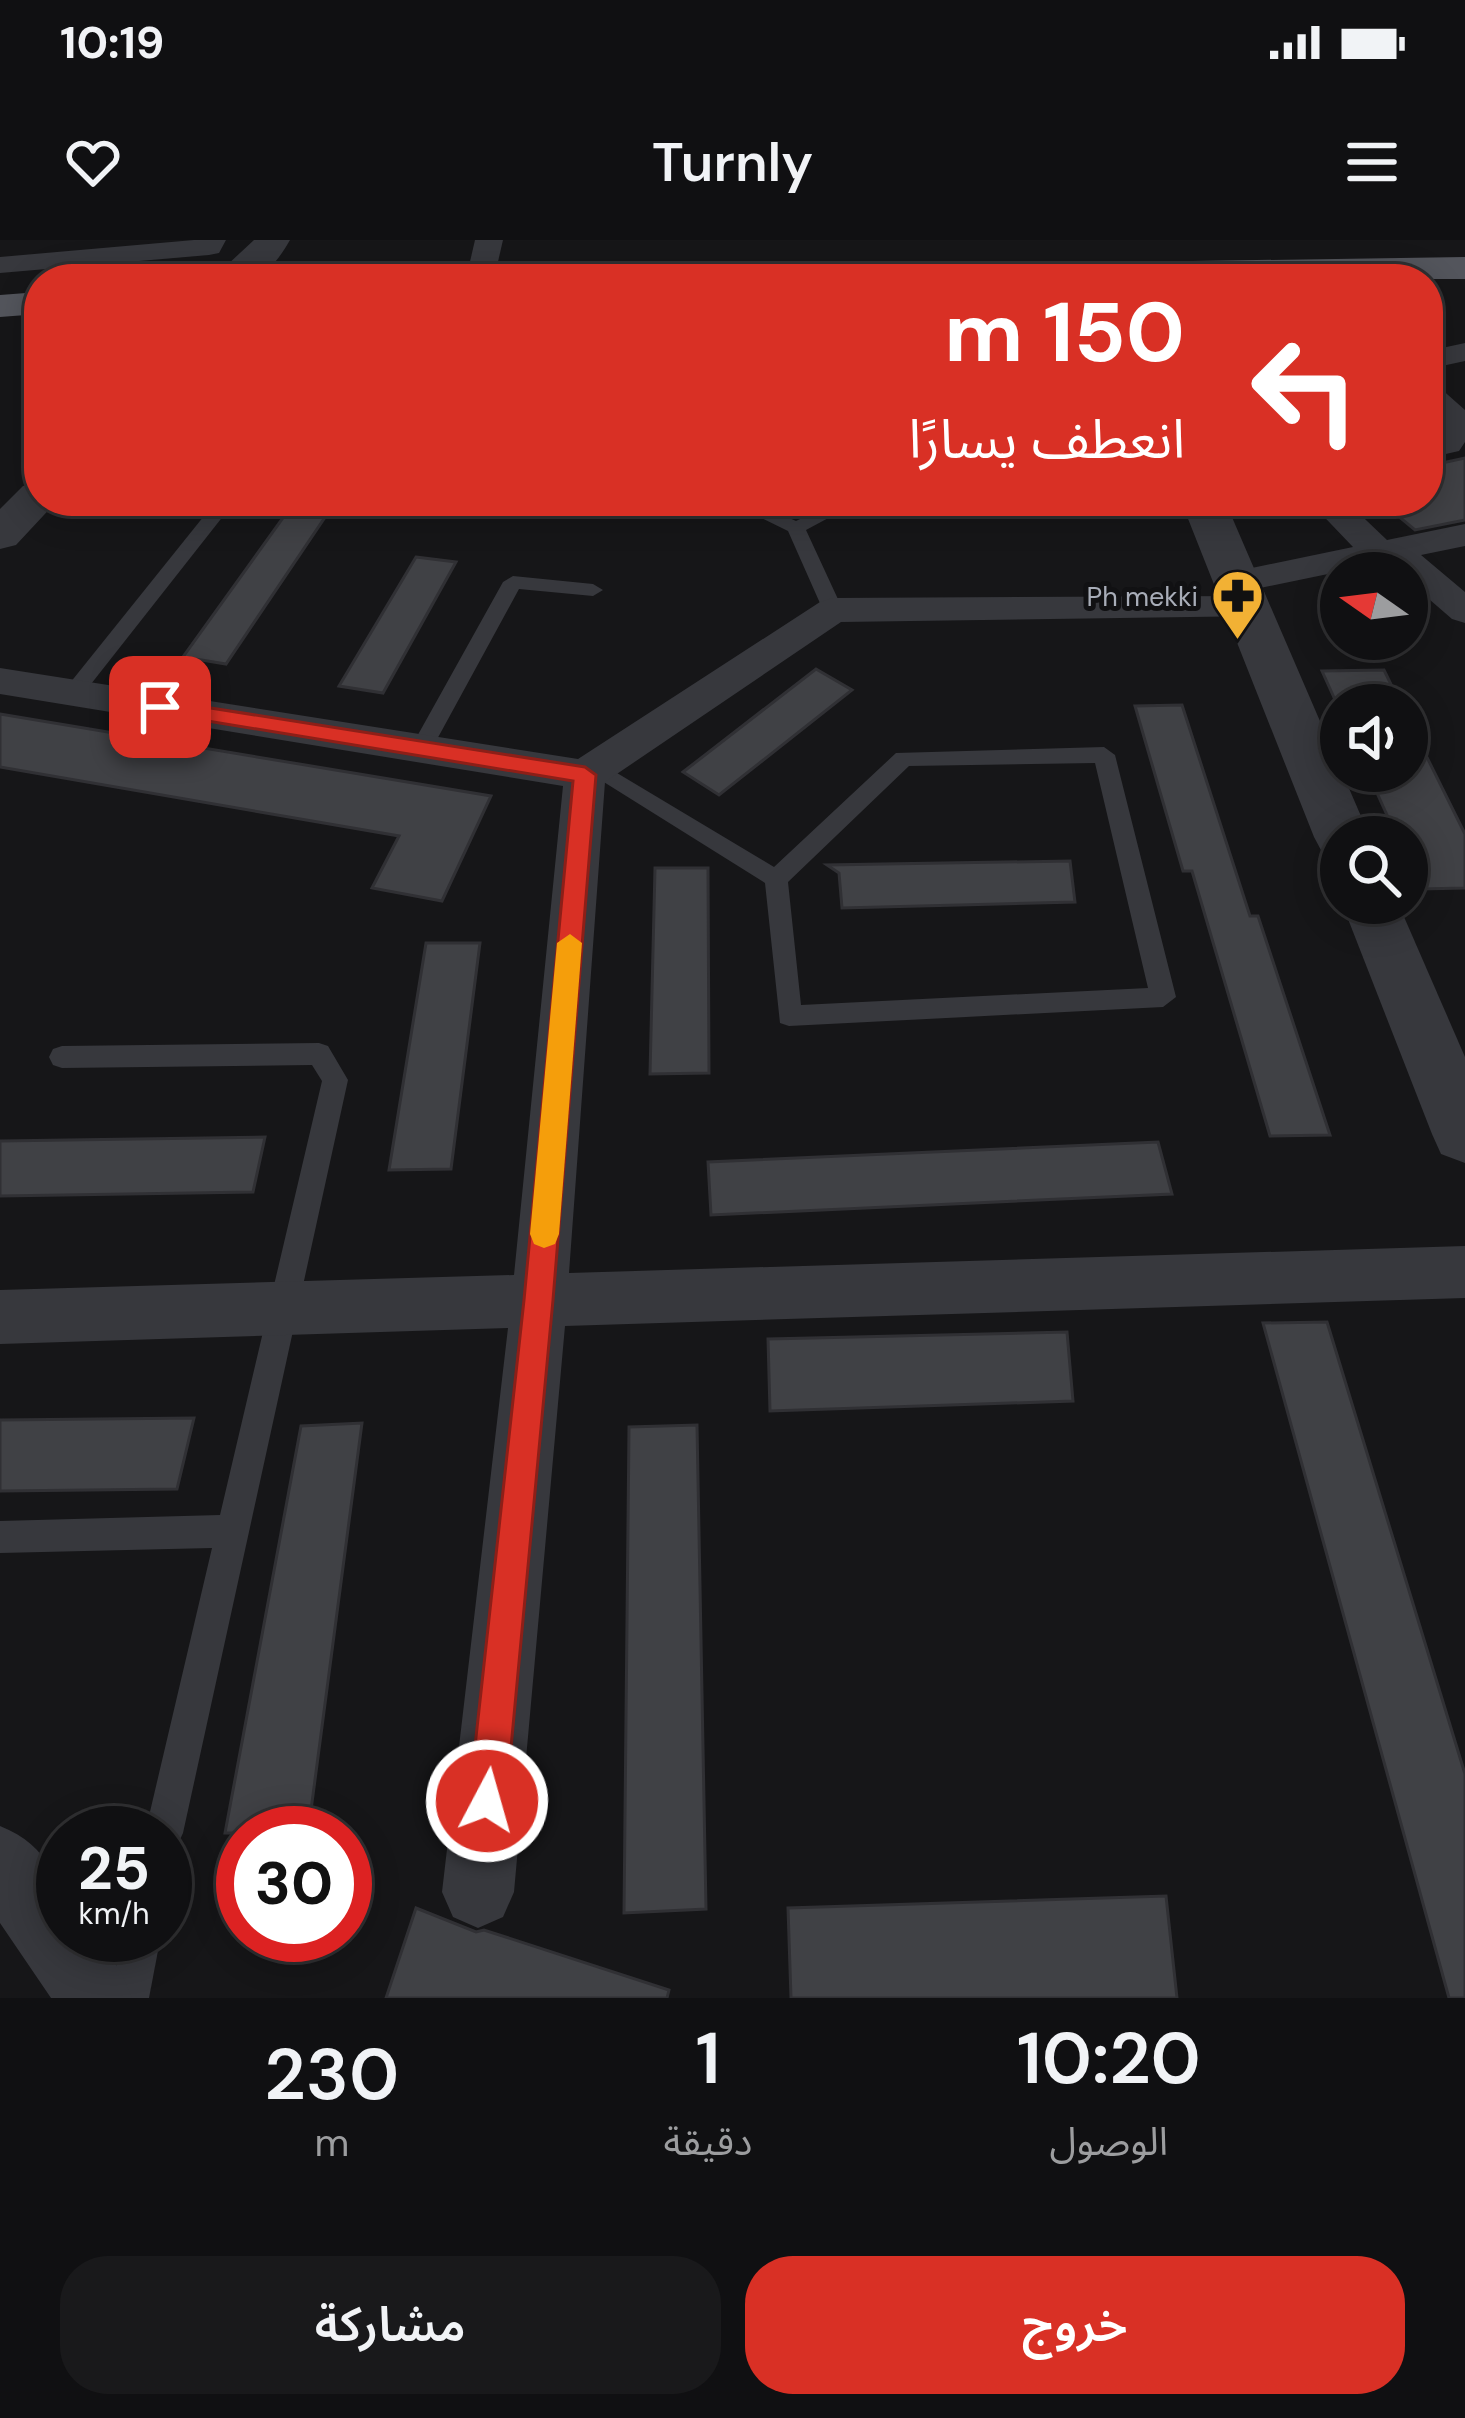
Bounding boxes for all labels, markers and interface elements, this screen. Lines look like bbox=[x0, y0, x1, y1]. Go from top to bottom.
text: 10:19 bbox=[60, 13, 164, 72]
text: Turnly bbox=[652, 127, 813, 198]
icon: heart bbox=[60, 129, 126, 195]
icon: menu bbox=[1339, 129, 1405, 195]
text: 150 m bbox=[944, 278, 1185, 387]
icon: left bbox=[1227, 312, 1383, 468]
text: انعطف يسارًا bbox=[908, 404, 1185, 475]
north arrow bbox=[1320, 552, 1428, 660]
map controls bbox=[1320, 552, 1428, 924]
pharmacy icon: Ph mekki bbox=[1209, 568, 1265, 642]
place label: Ph mekki bbox=[1087, 579, 1198, 614]
pin bbox=[109, 656, 211, 758]
icon: arrive bbox=[127, 674, 193, 740]
button: sound bbox=[1320, 684, 1428, 792]
button: search bbox=[1320, 816, 1428, 924]
position arrow bbox=[424, 1738, 550, 1864]
speed limit sign: 30 bbox=[216, 1806, 372, 1962]
text: 25 bbox=[78, 1829, 150, 1908]
text: km/h bbox=[79, 1894, 149, 1933]
text: 1 bbox=[695, 2012, 721, 2105]
text: 10:20 bbox=[1017, 2012, 1201, 2105]
text: 230 bbox=[264, 2028, 399, 2121]
text: دقيقة bbox=[664, 2116, 752, 2167]
text: الوصول bbox=[1049, 2116, 1168, 2167]
text: m bbox=[314, 2117, 349, 2168]
button: مشاركة bbox=[60, 2256, 721, 2394]
button: خروج bbox=[745, 2256, 1405, 2394]

